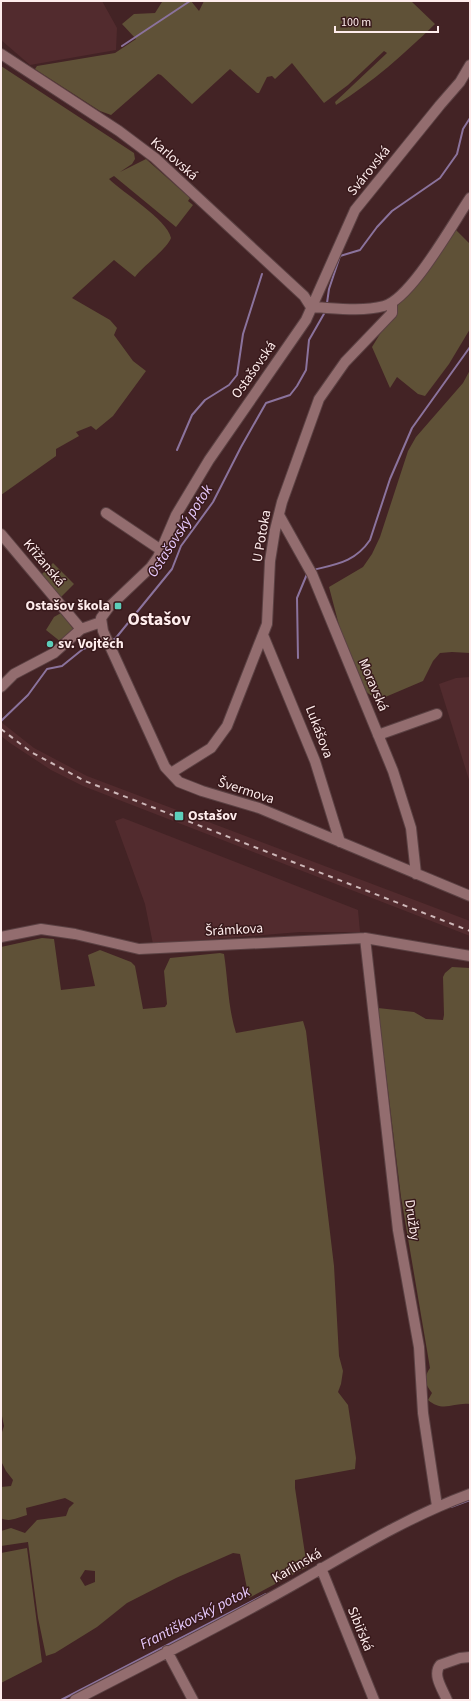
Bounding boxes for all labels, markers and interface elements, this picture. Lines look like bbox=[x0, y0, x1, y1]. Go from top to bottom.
scale bar bbox=[335, 8, 438, 34]
text: 100 m bbox=[341, 14, 371, 31]
street label: Karlovská bbox=[146, 133, 202, 185]
street label: Svárovská bbox=[343, 142, 395, 200]
street label: Ostašovská bbox=[227, 337, 281, 403]
water label: Ostašovský potok bbox=[142, 480, 218, 581]
street label: U Potoka bbox=[248, 508, 276, 564]
street label: Křižanská bbox=[18, 535, 70, 591]
place label: Ostašov škola bbox=[25, 596, 110, 616]
marker: Ostašov škola bbox=[113, 601, 123, 611]
district label: Ostašov bbox=[127, 607, 191, 632]
place label: sv. Vojtěch bbox=[58, 634, 124, 654]
marker: sv. Vojtěch bbox=[45, 639, 55, 649]
street label: Moravská bbox=[353, 655, 393, 715]
street label: Lukášova bbox=[300, 703, 338, 761]
street label: Švermova bbox=[215, 772, 277, 810]
place label: Ostašov bbox=[188, 806, 238, 826]
marker: Ostašov bbox=[173, 810, 185, 822]
street label: Šrámkova bbox=[204, 918, 264, 942]
street label: Družby bbox=[399, 1198, 425, 1242]
street label: Karlinská bbox=[268, 1544, 326, 1588]
water label: Františkovský potok bbox=[136, 1581, 255, 1655]
street label: Sibiřská bbox=[342, 1604, 378, 1654]

